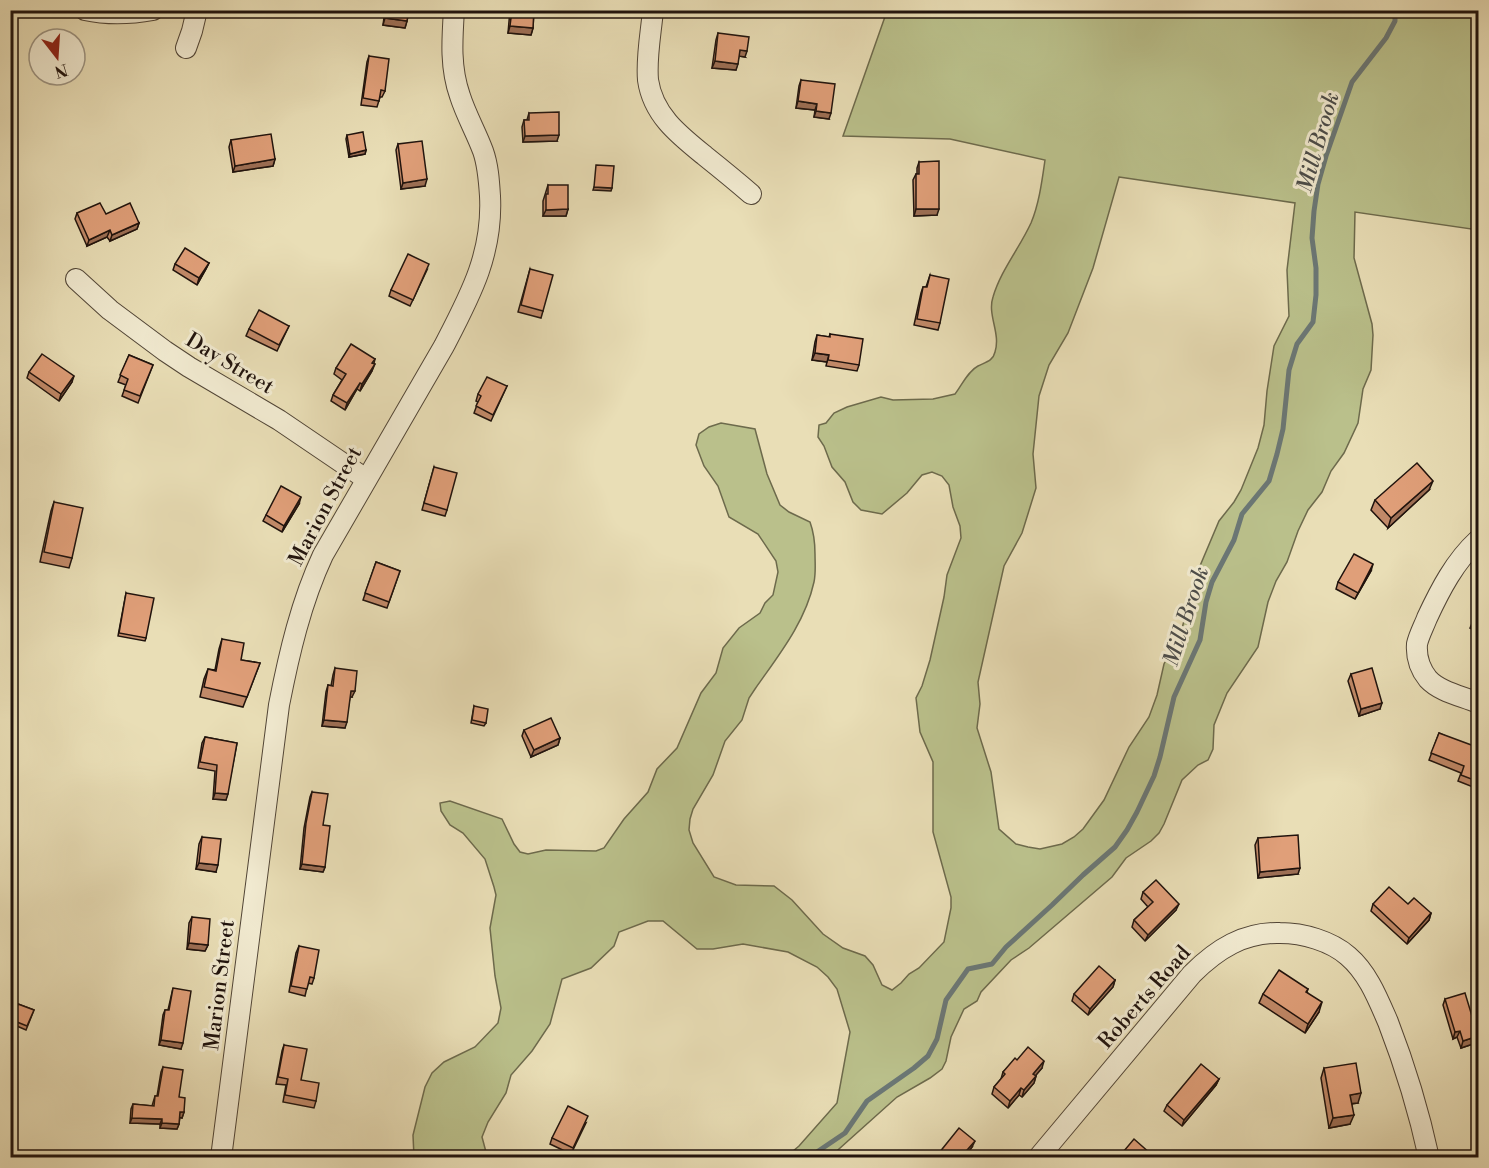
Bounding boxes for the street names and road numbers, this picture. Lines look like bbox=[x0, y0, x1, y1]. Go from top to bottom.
street label: Day Street bbox=[181, 327, 279, 401]
street label: Marion Street bbox=[284, 442, 368, 571]
street label: Marion Street bbox=[199, 918, 241, 1052]
street label: Roberts Road bbox=[1093, 941, 1197, 1055]

